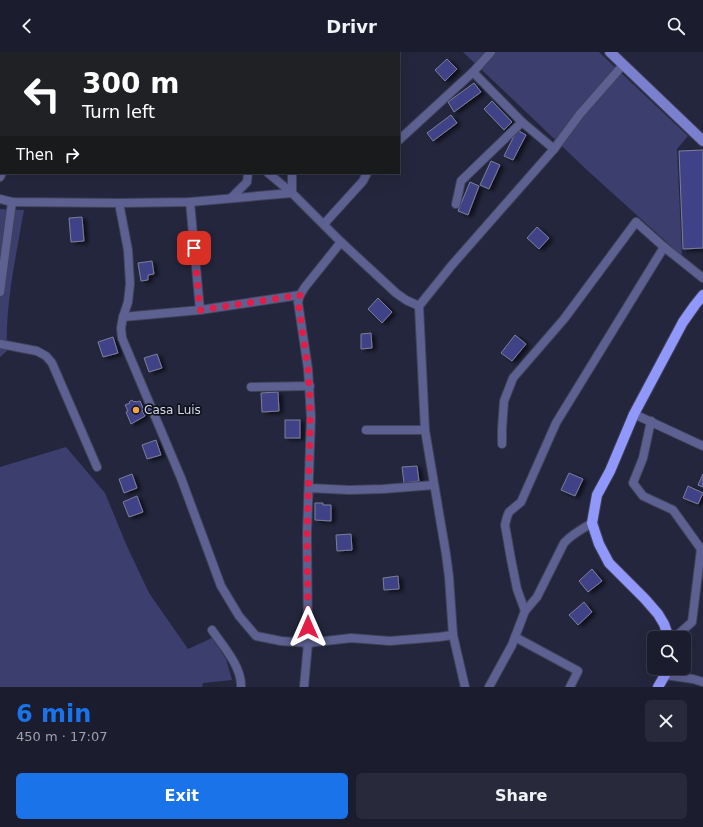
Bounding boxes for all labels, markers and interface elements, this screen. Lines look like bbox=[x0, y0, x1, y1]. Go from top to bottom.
icon: back bbox=[16, 15, 38, 37]
icon: search bbox=[665, 15, 687, 37]
text: Drivr bbox=[326, 16, 377, 37]
text: 300 m bbox=[82, 67, 179, 100]
icon: left bbox=[16, 68, 68, 120]
text: Turn left bbox=[82, 101, 155, 122]
icon: right bbox=[61, 144, 83, 166]
text: Then bbox=[16, 146, 53, 164]
pin bbox=[177, 231, 211, 265]
icon: arrive bbox=[183, 237, 205, 259]
place label: Casa Luis bbox=[144, 403, 201, 417]
marker: Casa Luis bbox=[131, 405, 141, 415]
position arrow bbox=[287, 606, 329, 648]
map controls bbox=[647, 631, 691, 675]
button: search bbox=[647, 631, 691, 675]
text: 6 min bbox=[16, 700, 91, 728]
button: close bbox=[645, 700, 687, 742]
text: 450 m · 17:07 bbox=[16, 729, 107, 744]
button: Exit bbox=[16, 773, 348, 819]
button: Share bbox=[356, 773, 687, 819]

